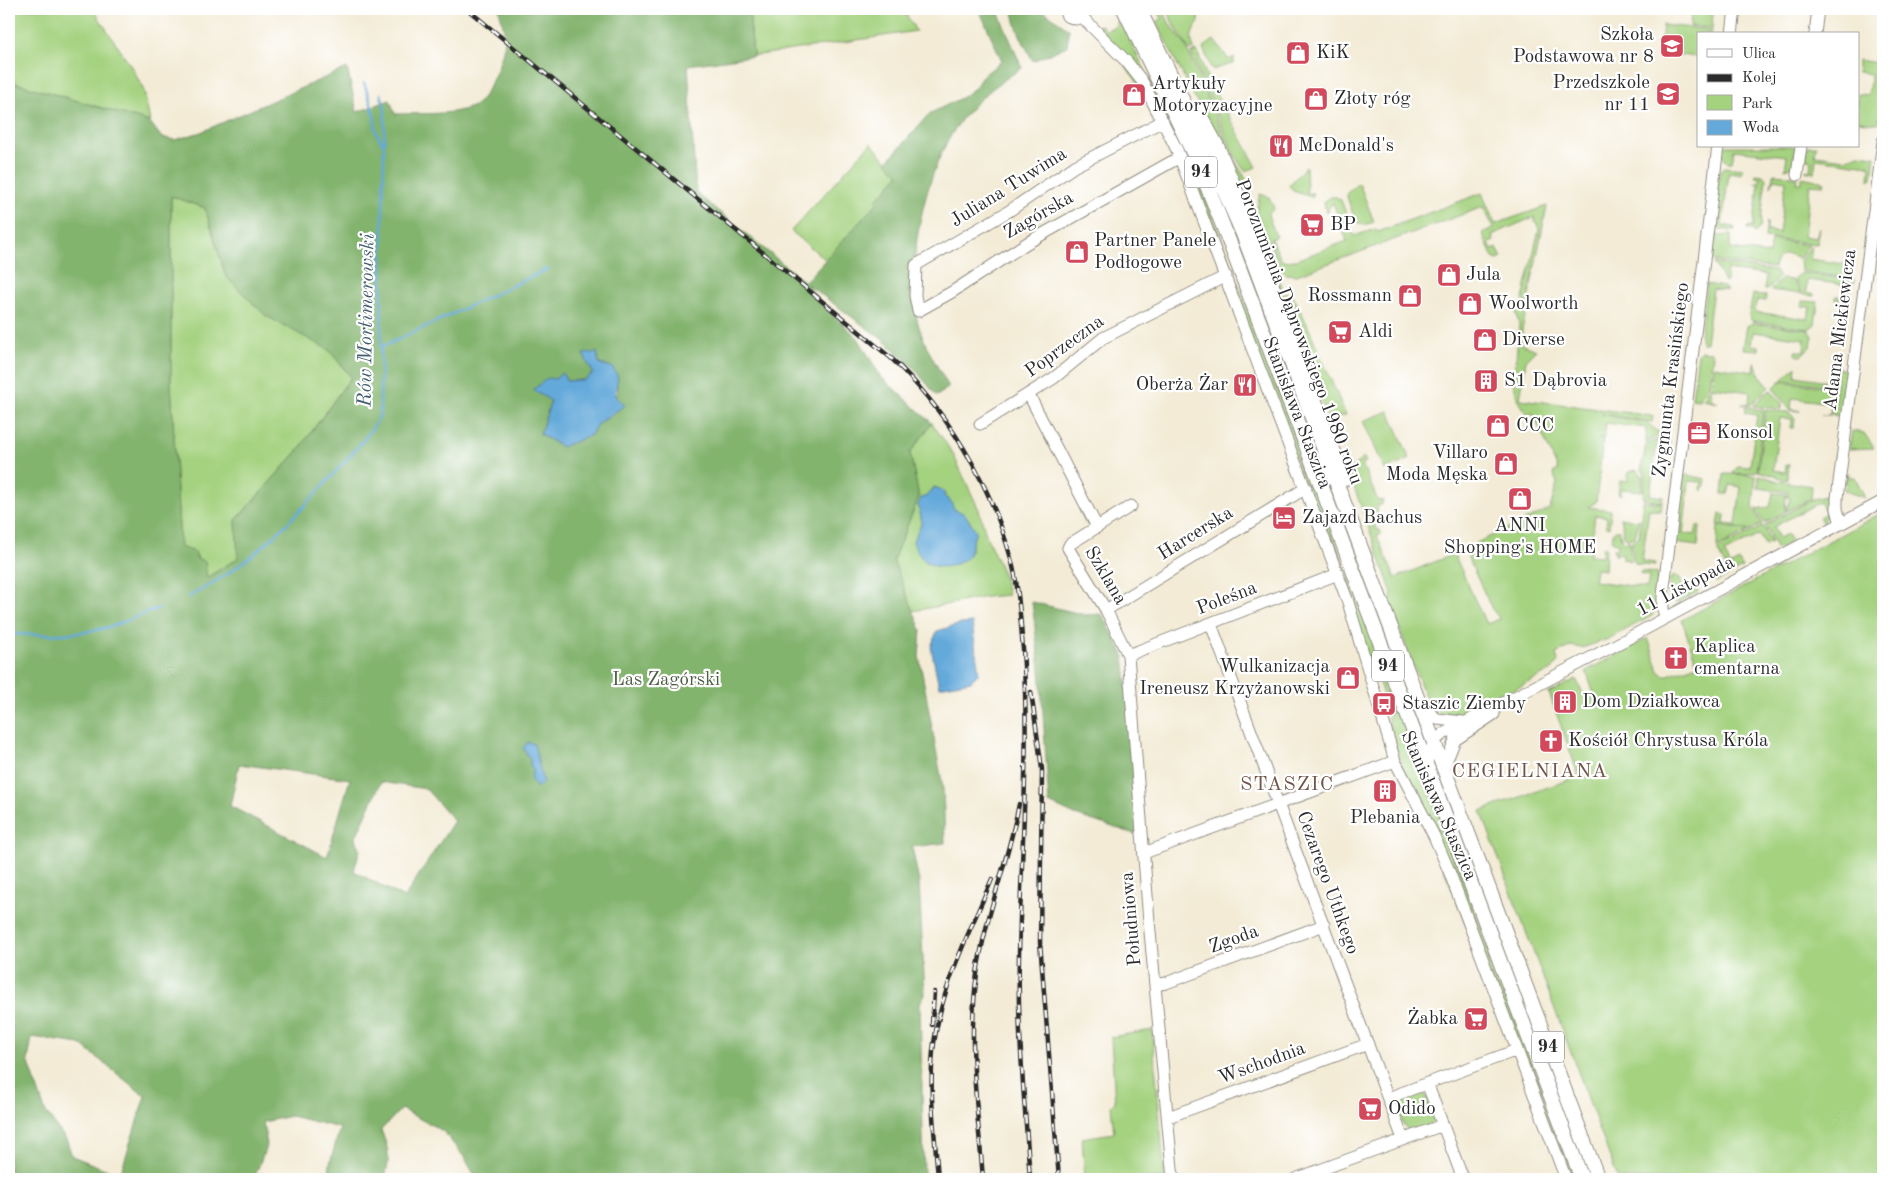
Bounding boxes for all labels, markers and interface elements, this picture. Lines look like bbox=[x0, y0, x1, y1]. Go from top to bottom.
place label: Szkoła Podstawowa nr 8 bbox=[1513, 26, 1655, 67]
legend bbox=[1697, 32, 1860, 148]
school or university icon: Szkoła Podstawowa nr 8 bbox=[1659, 33, 1685, 59]
shop icon: KiK bbox=[1285, 40, 1311, 66]
place label: KiK bbox=[1316, 44, 1350, 63]
text: Ulica bbox=[1742, 47, 1776, 62]
text: Kolej bbox=[1742, 71, 1777, 86]
place label: Przedszkole nr 11 bbox=[1552, 74, 1650, 115]
place label: Artykuły Motoryzacyjne bbox=[1152, 75, 1272, 116]
school or university icon: Przedszkole nr 11 bbox=[1655, 81, 1681, 107]
shop icon: Artykuły Motoryzacyjne bbox=[1121, 82, 1147, 108]
shop icon: Złoty róg bbox=[1303, 86, 1329, 112]
place label: Złoty róg bbox=[1334, 90, 1411, 109]
text: Park bbox=[1742, 97, 1773, 112]
text: Woda bbox=[1742, 121, 1780, 136]
restaurant icon: McDonald's bbox=[1268, 133, 1294, 159]
place label: McDonald's bbox=[1298, 137, 1394, 156]
street label: Juliana Tuwima bbox=[948, 144, 1071, 231]
road number: 94 bbox=[1185, 156, 1217, 188]
street label: Porozumienia Dąbrowskiego 1980 roku bbox=[1231, 177, 1365, 487]
street label: Zagórska bbox=[1001, 188, 1078, 243]
supermarket icon: BP bbox=[1299, 212, 1325, 238]
place label: BP bbox=[1330, 216, 1356, 235]
place label: Partner Panele Podłogowe bbox=[1094, 232, 1216, 273]
water label: Rów Mortimerowski bbox=[355, 233, 379, 408]
shop icon: Partner Panele Podłogowe bbox=[1064, 239, 1090, 265]
street label: Adama Mickiewicza bbox=[1822, 248, 1860, 412]
shop icon: Jula bbox=[1436, 262, 1462, 288]
place label: Jula bbox=[1466, 266, 1502, 285]
street label: Zygmunta Krasińskiego bbox=[1651, 281, 1693, 479]
shop icon: Rossmann bbox=[1397, 283, 1423, 309]
place label: Rossmann bbox=[1307, 287, 1392, 306]
shop icon: Woolworth bbox=[1457, 291, 1483, 317]
place label: Woolworth bbox=[1488, 295, 1578, 314]
street label: Poprzeczna bbox=[1022, 312, 1108, 382]
supermarket icon: Aldi bbox=[1327, 319, 1353, 345]
place label: Aldi bbox=[1358, 323, 1393, 342]
shop icon: Diverse bbox=[1472, 327, 1498, 353]
place label: Diverse bbox=[1502, 331, 1565, 350]
street label: Stanisława Staszica bbox=[1258, 334, 1334, 492]
building icon: S1 Dąbrovia bbox=[1473, 368, 1499, 394]
restaurant icon: Oberża Żar bbox=[1232, 372, 1258, 398]
place label: S1 Dąbrovia bbox=[1504, 372, 1608, 391]
place label: Oberża Żar bbox=[1136, 373, 1228, 395]
shop icon: CCC bbox=[1485, 413, 1511, 439]
place label: CCC bbox=[1516, 417, 1554, 436]
office icon: Konsol bbox=[1686, 420, 1712, 446]
place label: Konsol bbox=[1716, 424, 1773, 443]
place label: Villaro Moda Męska bbox=[1386, 444, 1489, 485]
shop icon: Villaro Moda Męska bbox=[1493, 451, 1519, 477]
shop icon: ANNI Shopping's HOME bbox=[1507, 486, 1533, 512]
street label: Harcerska bbox=[1155, 503, 1237, 564]
hotel icon: Zajazd Bachus bbox=[1271, 505, 1297, 531]
place label: Zajazd Bachus bbox=[1302, 509, 1422, 528]
place label: ANNI Shopping's HOME bbox=[1444, 517, 1596, 558]
street label: Szklana bbox=[1080, 544, 1130, 609]
street label: 11 Listopada bbox=[1634, 553, 1739, 621]
street label: Poleśna bbox=[1194, 579, 1260, 619]
place label: Kaplica cmentarna bbox=[1694, 638, 1780, 679]
church icon: Kaplica cmentarna bbox=[1663, 645, 1689, 671]
road number: 94 bbox=[1372, 650, 1404, 681]
place label: Wulkanizacja Ireneusz Krzyżanowski bbox=[1139, 658, 1331, 699]
shop icon: Wulkanizacja Ireneusz Krzyżanowski bbox=[1335, 665, 1361, 691]
park label: Las Zagórski bbox=[612, 671, 720, 690]
building icon: Dom Działkowca bbox=[1552, 689, 1578, 715]
bus stop icon: Staszic Ziemby bbox=[1371, 691, 1397, 717]
place label: Dom Działkowca bbox=[1582, 693, 1721, 712]
place label: Staszic Ziemby bbox=[1402, 695, 1526, 714]
street label: Stanisława Staszica bbox=[1396, 728, 1480, 884]
church icon: Kościół Chrystusa Króla bbox=[1538, 728, 1564, 754]
place label: Kościół Chrystusa Króla bbox=[1568, 732, 1769, 751]
district label: CEGIELNIANA bbox=[1452, 762, 1608, 782]
district label: STASZIC bbox=[1240, 775, 1334, 795]
building icon: Plebania bbox=[1372, 778, 1398, 804]
street label: Cezarego Uthkego bbox=[1292, 809, 1362, 957]
place label: Plebania bbox=[1350, 809, 1421, 828]
street label: Południowa bbox=[1118, 870, 1146, 967]
street label: Zgoda bbox=[1207, 922, 1262, 958]
supermarket icon: Żabka bbox=[1463, 1006, 1489, 1032]
place label: Żabka bbox=[1407, 1007, 1459, 1029]
road number: 94 bbox=[1532, 1032, 1564, 1062]
street label: Wschodnia bbox=[1216, 1039, 1309, 1089]
supermarket icon: Odido bbox=[1357, 1096, 1383, 1122]
place label: Odido bbox=[1388, 1100, 1436, 1119]

